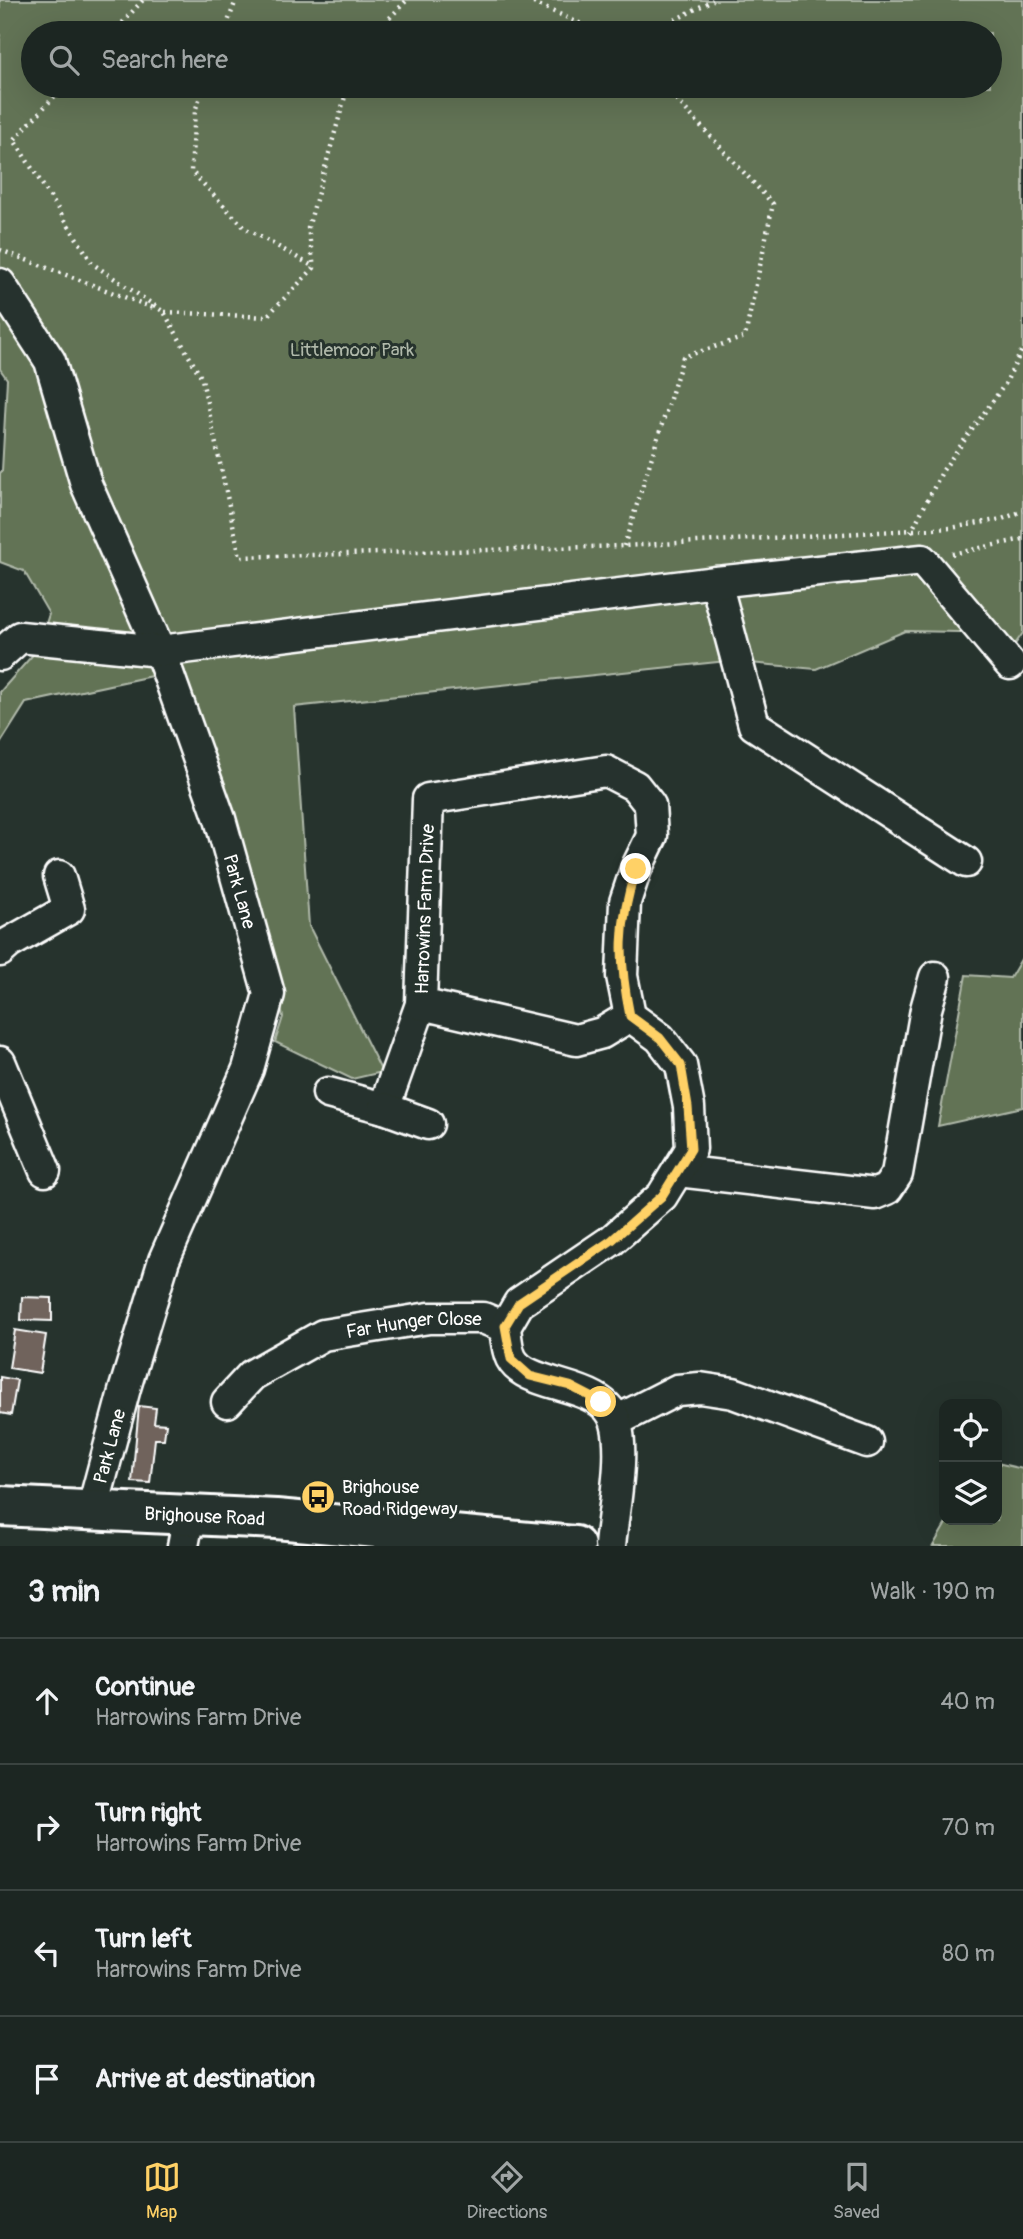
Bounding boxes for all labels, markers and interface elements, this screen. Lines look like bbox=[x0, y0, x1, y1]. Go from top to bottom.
search box bbox=[21, 21, 1002, 98]
icon: search bbox=[45, 41, 83, 79]
text: Search here bbox=[101, 44, 228, 76]
park label: Littlemoor Park bbox=[290, 338, 414, 362]
street label: Harrowins Farm Drive bbox=[410, 823, 440, 995]
street label: Park Lane bbox=[217, 851, 261, 932]
route end bbox=[620, 853, 651, 884]
street label: Far Hunger Close bbox=[344, 1307, 482, 1344]
route start bbox=[585, 1386, 616, 1417]
map controls bbox=[939, 1399, 1002, 1525]
button: locate bbox=[939, 1399, 1002, 1462]
street label: Park Lane bbox=[88, 1406, 132, 1486]
button: layers bbox=[939, 1462, 1002, 1525]
place label: Brighouse Road Ridgeway bbox=[342, 1475, 458, 1521]
bus stop icon: Brighouse Road Ridgeway bbox=[299, 1478, 337, 1516]
street label: Brighouse Road bbox=[144, 1502, 266, 1531]
text: 3 min bbox=[28, 1573, 100, 1610]
text: Walk · 190 m bbox=[870, 1577, 995, 1606]
text: Continue bbox=[95, 1671, 195, 1703]
icon: ahead bbox=[28, 1682, 66, 1720]
text: 40 m bbox=[941, 1687, 995, 1716]
text: Harrowins Farm Drive bbox=[95, 1703, 301, 1732]
text: Turn right bbox=[95, 1797, 201, 1829]
icon: right bbox=[28, 1808, 66, 1846]
text: 70 m bbox=[942, 1813, 995, 1842]
text: Harrowins Farm Drive bbox=[95, 1829, 301, 1858]
text: Turn left bbox=[95, 1923, 191, 1955]
icon: left bbox=[28, 1934, 66, 1972]
text: 80 m bbox=[942, 1939, 995, 1968]
text: Harrowins Farm Drive bbox=[95, 1955, 301, 1984]
icon: arrive bbox=[28, 2060, 66, 2098]
text: Arrive at destination bbox=[95, 2063, 315, 2095]
tab: Map bbox=[143, 2158, 181, 2224]
tab: Directions bbox=[467, 2158, 547, 2224]
tab: Saved bbox=[833, 2158, 880, 2224]

